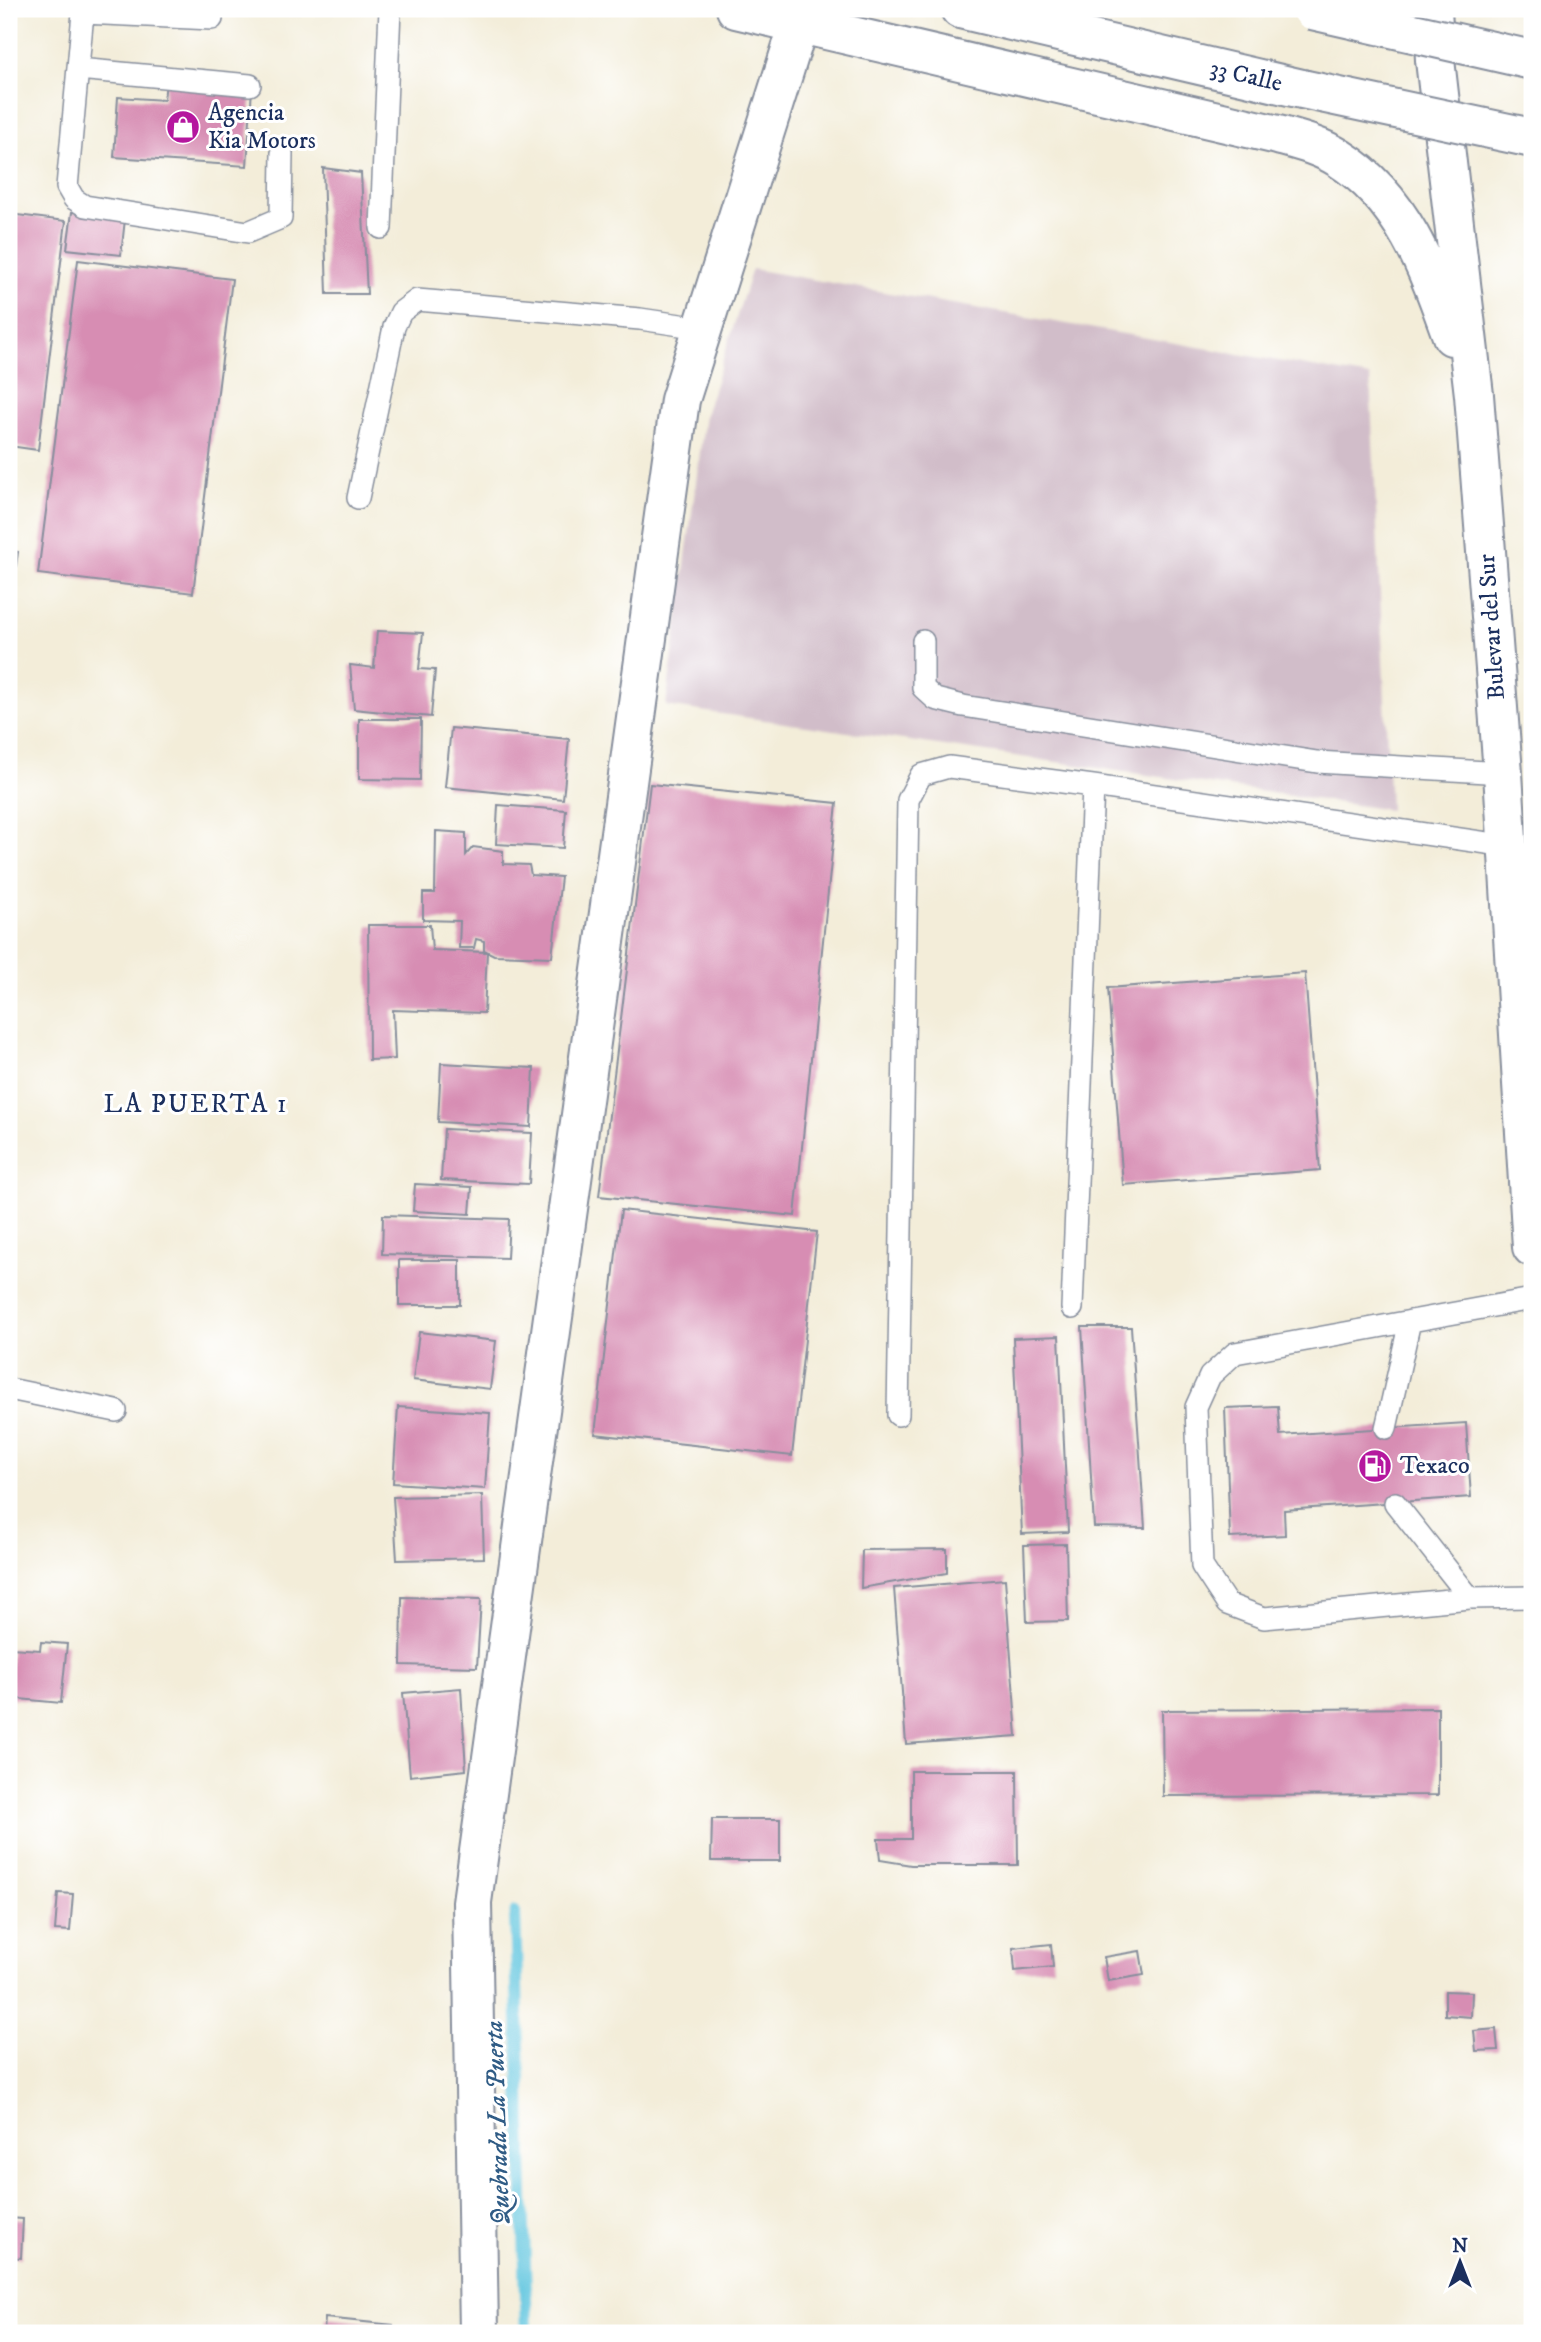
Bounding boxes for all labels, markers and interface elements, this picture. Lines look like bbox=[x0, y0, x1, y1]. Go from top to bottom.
street label: 33 Calle bbox=[1207, 53, 1285, 99]
place label: Agencia Kia Motors bbox=[208, 98, 316, 156]
shop icon: Agencia Kia Motors bbox=[164, 108, 202, 146]
street label: Bulevar del Sur bbox=[1472, 553, 1512, 701]
district label: LA PUERTA 1 bbox=[104, 1088, 288, 1121]
fuel station icon: Texaco bbox=[1356, 1447, 1394, 1485]
place label: Texaco bbox=[1400, 1451, 1470, 1481]
water label: Quebrada La Puerta bbox=[478, 2020, 518, 2226]
north arrow bbox=[1426, 2226, 1496, 2296]
text: N bbox=[1452, 2235, 1468, 2258]

